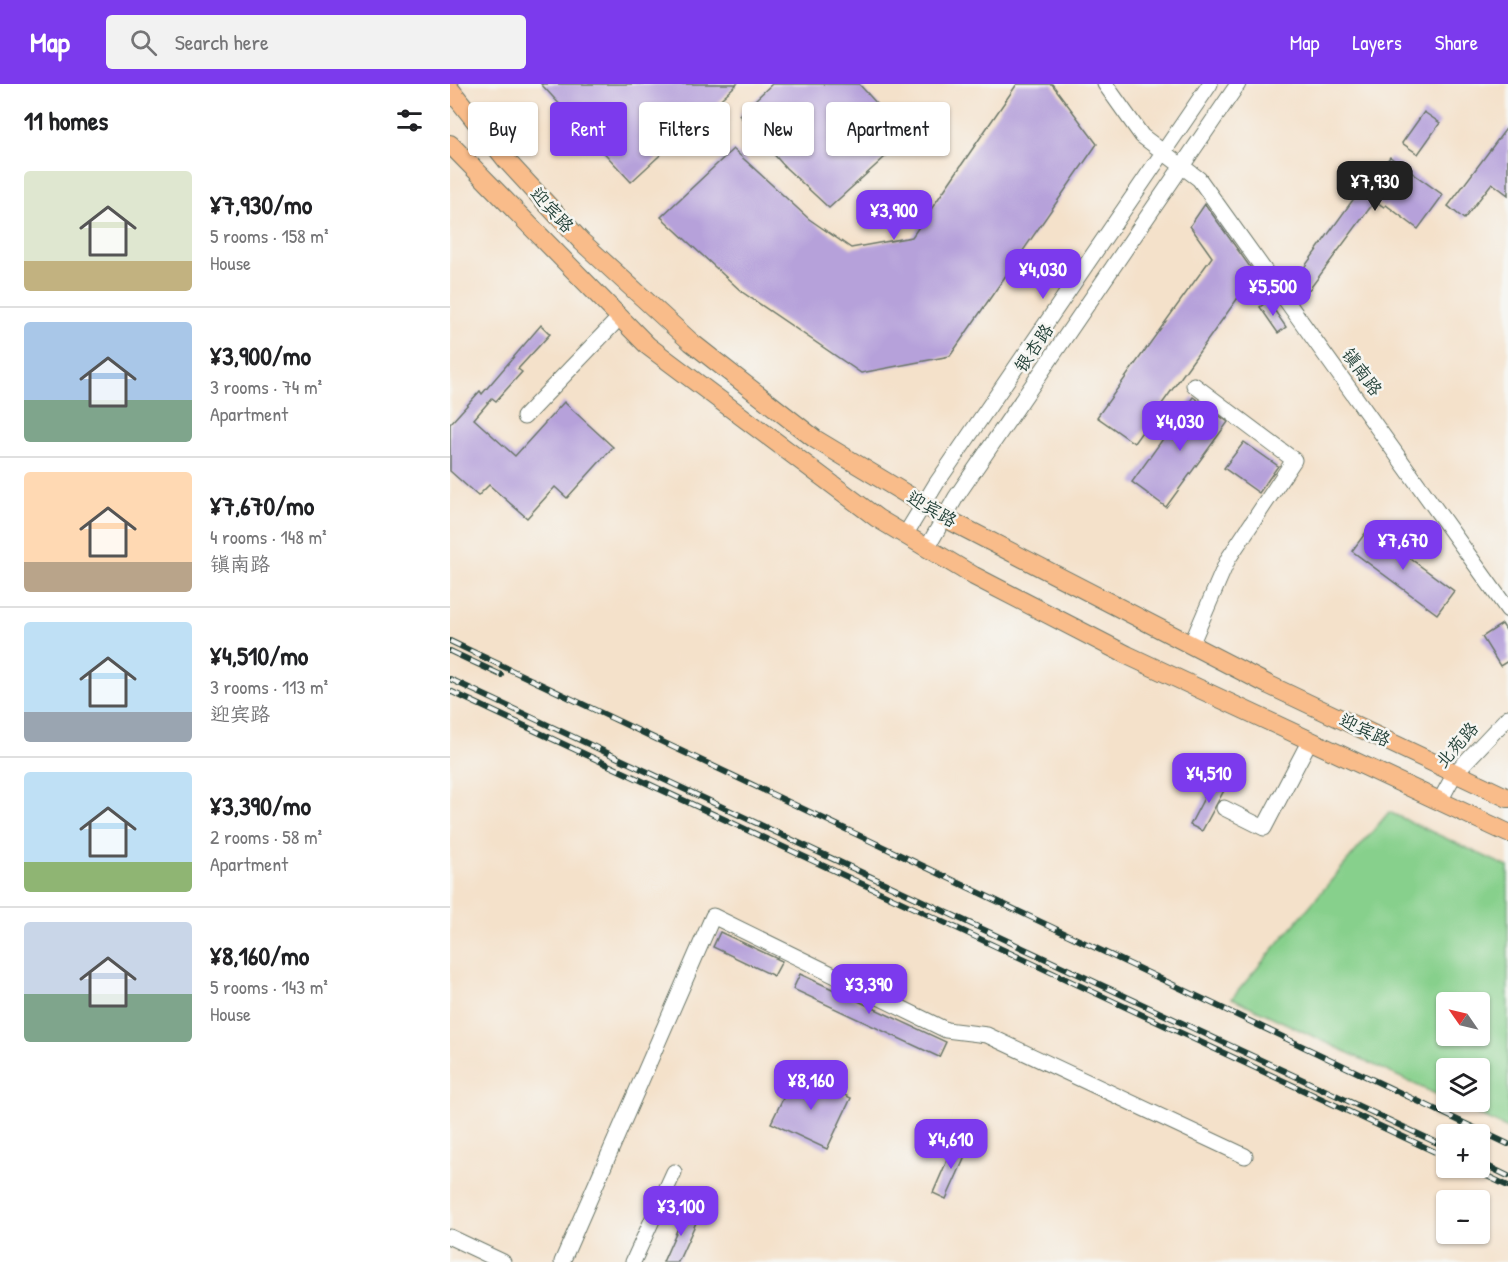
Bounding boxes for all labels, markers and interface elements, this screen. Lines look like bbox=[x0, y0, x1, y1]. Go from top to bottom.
search box bbox=[106, 15, 526, 69]
text: Map bbox=[30, 23, 70, 61]
icon: search bbox=[127, 26, 160, 59]
text: Search here bbox=[175, 27, 269, 57]
text: Map bbox=[1290, 28, 1319, 57]
text: Layers bbox=[1352, 28, 1402, 57]
text: Share bbox=[1435, 28, 1478, 57]
chip: Buy bbox=[468, 102, 538, 156]
chip: Rent bbox=[550, 102, 627, 156]
chip: Filters bbox=[639, 102, 730, 156]
chip: New bbox=[742, 102, 814, 156]
chip: Apartment bbox=[826, 102, 950, 156]
text: 11 homes bbox=[24, 103, 108, 138]
icon: filters bbox=[393, 104, 426, 137]
pin: ¥7,930 bbox=[1326, 161, 1424, 212]
text: ¥7,930 bbox=[1351, 167, 1399, 194]
street label: 迎宾路 bbox=[525, 181, 580, 238]
text: ¥7,930/mo bbox=[210, 187, 312, 222]
pin: ¥3,900 bbox=[845, 190, 943, 241]
icon: home bbox=[72, 195, 144, 267]
text: ¥3,900 bbox=[870, 196, 918, 223]
text: 5 rooms · 158 m² bbox=[210, 222, 329, 249]
text: House bbox=[210, 249, 251, 276]
pin: ¥4,030 bbox=[994, 249, 1092, 300]
text: ¥4,030 bbox=[1019, 255, 1067, 282]
pin: ¥5,500 bbox=[1224, 266, 1322, 317]
text: ¥5,500 bbox=[1249, 272, 1297, 299]
street label: 银杏路 bbox=[1008, 318, 1059, 377]
text: ¥3,900/mo bbox=[210, 338, 311, 373]
street label: 镇南路 bbox=[1336, 343, 1388, 401]
icon: home bbox=[72, 346, 144, 418]
text: 3 rooms · 74 m² bbox=[210, 373, 322, 400]
text: Apartment bbox=[210, 400, 288, 427]
pin: ¥4,030 bbox=[1131, 401, 1229, 452]
text: ¥4,030 bbox=[1156, 407, 1204, 434]
street label: 迎宾路 bbox=[903, 484, 962, 533]
text: ¥7,670/mo bbox=[210, 488, 314, 523]
icon: home bbox=[72, 496, 144, 568]
pin: ¥7,670 bbox=[1354, 520, 1452, 571]
text: 4 rooms · 148 m² bbox=[210, 523, 327, 550]
text: ¥7,670 bbox=[1378, 526, 1428, 553]
text: 镇南路 bbox=[210, 550, 270, 577]
text: ¥4,510/mo bbox=[210, 638, 308, 673]
icon: home bbox=[72, 646, 144, 718]
text: 3 rooms · 113 m² bbox=[210, 673, 328, 700]
text: 迎宾路 bbox=[210, 700, 270, 727]
street label: 迎宾路 bbox=[1335, 707, 1395, 752]
street label: 北苑路 bbox=[1429, 716, 1484, 773]
pin: ¥4,510 bbox=[1160, 753, 1258, 804]
text: ¥4,510 bbox=[1186, 759, 1232, 786]
text: ¥3,390/mo bbox=[210, 788, 311, 823]
icon: home bbox=[72, 796, 144, 868]
text: 2 rooms · 58 m² bbox=[210, 823, 322, 850]
text: Apartment bbox=[210, 850, 288, 877]
text: ¥8,160/mo bbox=[210, 938, 309, 973]
icon: home bbox=[72, 946, 144, 1018]
pin: ¥3,390 bbox=[820, 964, 918, 1015]
text: ¥3,390 bbox=[845, 970, 893, 997]
text: 5 rooms · 143 m² bbox=[210, 973, 328, 1000]
north arrow bbox=[1436, 992, 1490, 1046]
map controls bbox=[1436, 992, 1490, 1244]
text: House bbox=[210, 1000, 251, 1027]
button: layers bbox=[1436, 1058, 1490, 1112]
pin: ¥8,160 bbox=[762, 1060, 860, 1111]
text: ¥8,160 bbox=[788, 1066, 834, 1093]
pin: ¥4,610 bbox=[902, 1119, 1000, 1170]
button: + bbox=[1436, 1124, 1490, 1178]
text: ¥4,610 bbox=[928, 1125, 974, 1152]
pin: ¥3,100 bbox=[632, 1186, 730, 1237]
button: − bbox=[1436, 1190, 1490, 1244]
text: ¥3,100 bbox=[657, 1192, 705, 1219]

